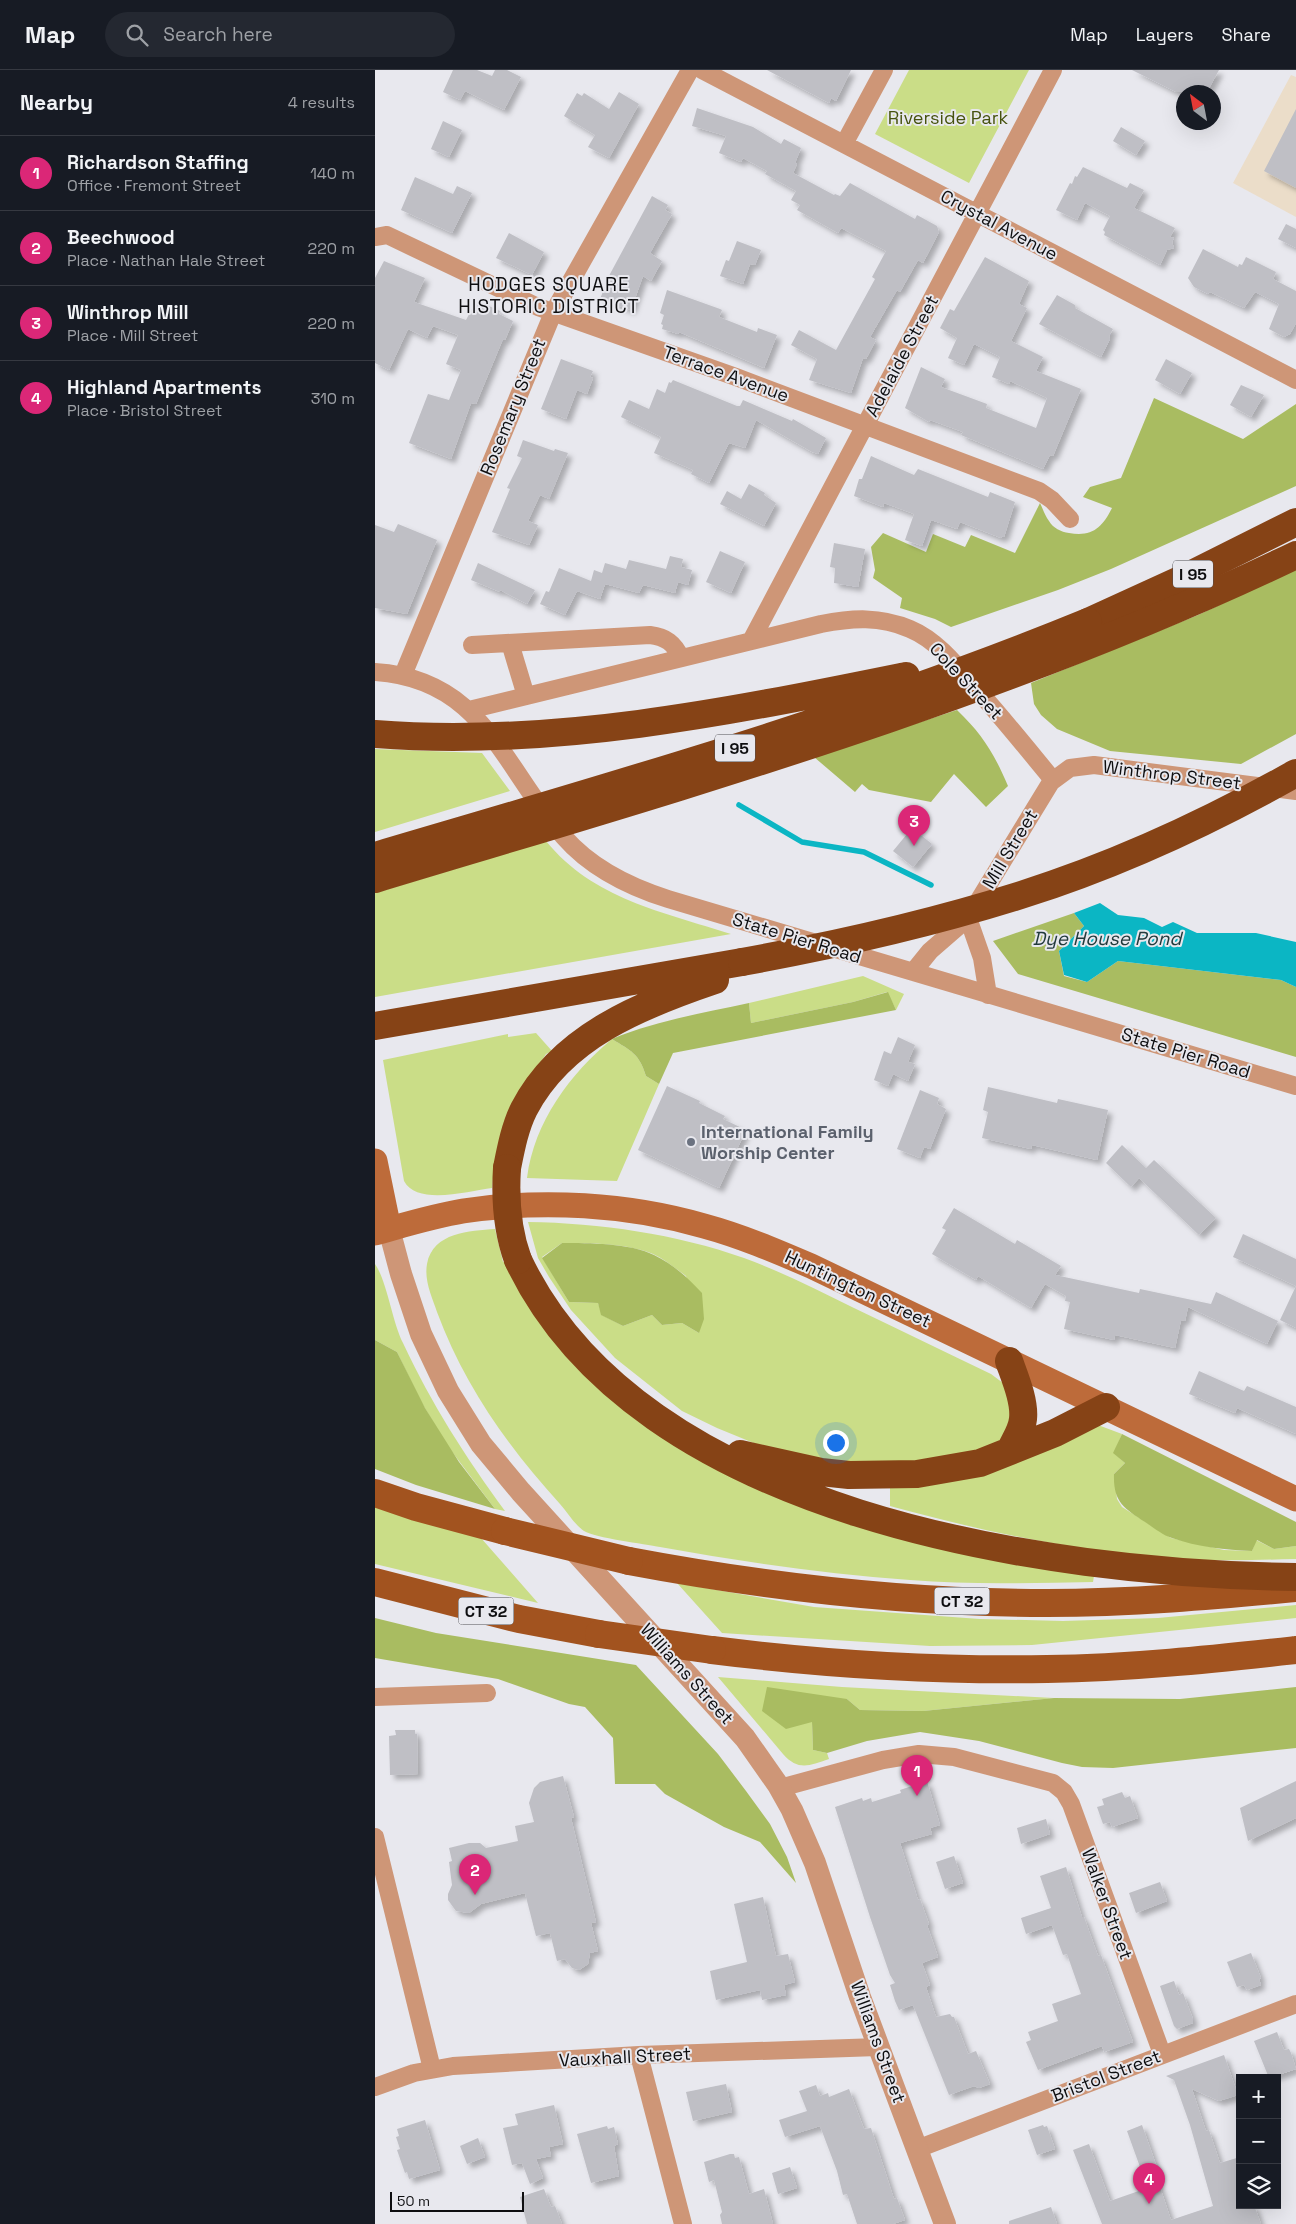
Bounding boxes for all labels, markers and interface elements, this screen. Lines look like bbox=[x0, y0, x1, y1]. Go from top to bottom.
search box bbox=[105, 12, 455, 57]
text: Map bbox=[25, 19, 75, 50]
icon: search bbox=[123, 21, 151, 49]
text: Search here bbox=[163, 22, 273, 47]
text: Map bbox=[1070, 23, 1108, 46]
text: Layers bbox=[1136, 23, 1193, 46]
text: Share bbox=[1221, 23, 1271, 46]
north arrow bbox=[1176, 85, 1221, 130]
text: Nearby bbox=[20, 89, 93, 116]
text: 4 results bbox=[288, 92, 355, 113]
park label: Riverside Park bbox=[888, 106, 1009, 129]
text: Richardson Staffing bbox=[67, 150, 249, 175]
text: 1 bbox=[32, 163, 40, 184]
text: 140 m bbox=[310, 163, 355, 184]
text: Office · Fremont Street bbox=[67, 175, 241, 196]
street label: Crystal Avenue bbox=[937, 184, 1062, 265]
text: Beechwood bbox=[67, 225, 175, 250]
text: 2 bbox=[31, 238, 41, 259]
text: 220 m bbox=[308, 238, 355, 259]
text: Place · Nathan Hale Street bbox=[67, 250, 265, 271]
district label: HODGES SQUARE HISTORIC DISTRICT bbox=[458, 272, 640, 319]
street label: Adelaide Street bbox=[860, 291, 943, 421]
text: Winthrop Mill bbox=[67, 300, 189, 325]
text: 3 bbox=[31, 313, 41, 334]
text: 220 m bbox=[308, 313, 355, 334]
text: Place · Mill Street bbox=[67, 325, 198, 346]
street label: Rosemary Street bbox=[475, 335, 551, 479]
street label: Terrace Avenue bbox=[660, 340, 792, 407]
text: Highland Apartments bbox=[67, 375, 261, 400]
text: 4 bbox=[31, 388, 41, 409]
text: 310 m bbox=[311, 388, 355, 409]
text: Place · Bristol Street bbox=[67, 400, 222, 421]
road number: I 95 bbox=[1173, 560, 1213, 588]
street label: Cole Street bbox=[925, 637, 1008, 724]
road number: I 95 bbox=[715, 734, 755, 761]
street label: Winthrop Street bbox=[1102, 755, 1242, 794]
pin: 3 bbox=[898, 805, 930, 846]
street label: Mill Street bbox=[977, 805, 1042, 893]
street label: State Pier Road bbox=[730, 907, 864, 968]
water label: Dye House Pond bbox=[1032, 926, 1183, 951]
street label: State Pier Road bbox=[1119, 1022, 1253, 1083]
place label: International Family Worship Center bbox=[701, 1120, 874, 1164]
marker: International Family Worship Center bbox=[685, 1136, 697, 1148]
street label: Huntington Street bbox=[781, 1245, 935, 1332]
your location bbox=[823, 1430, 849, 1456]
road number: CT 32 bbox=[935, 1588, 989, 1614]
road number: CT 32 bbox=[459, 1598, 513, 1624]
street label: Williams Street bbox=[636, 1618, 739, 1729]
pin: 1 bbox=[901, 1755, 933, 1796]
street label: Walker Street bbox=[1077, 1845, 1138, 1963]
pin: 2 bbox=[459, 1854, 491, 1895]
street label: Williams Street bbox=[846, 1978, 911, 2106]
street label: Vauxhall Street bbox=[558, 2042, 692, 2071]
street label: Bristol Street bbox=[1048, 2044, 1164, 2107]
map controls bbox=[1236, 2074, 1281, 2209]
button: + bbox=[1236, 2074, 1281, 2119]
button: − bbox=[1236, 2119, 1281, 2164]
pin: 4 bbox=[1133, 2163, 1165, 2204]
button: layers bbox=[1236, 2164, 1281, 2209]
scale bar bbox=[390, 2189, 524, 2212]
text: 50 m bbox=[397, 2192, 430, 2210]

